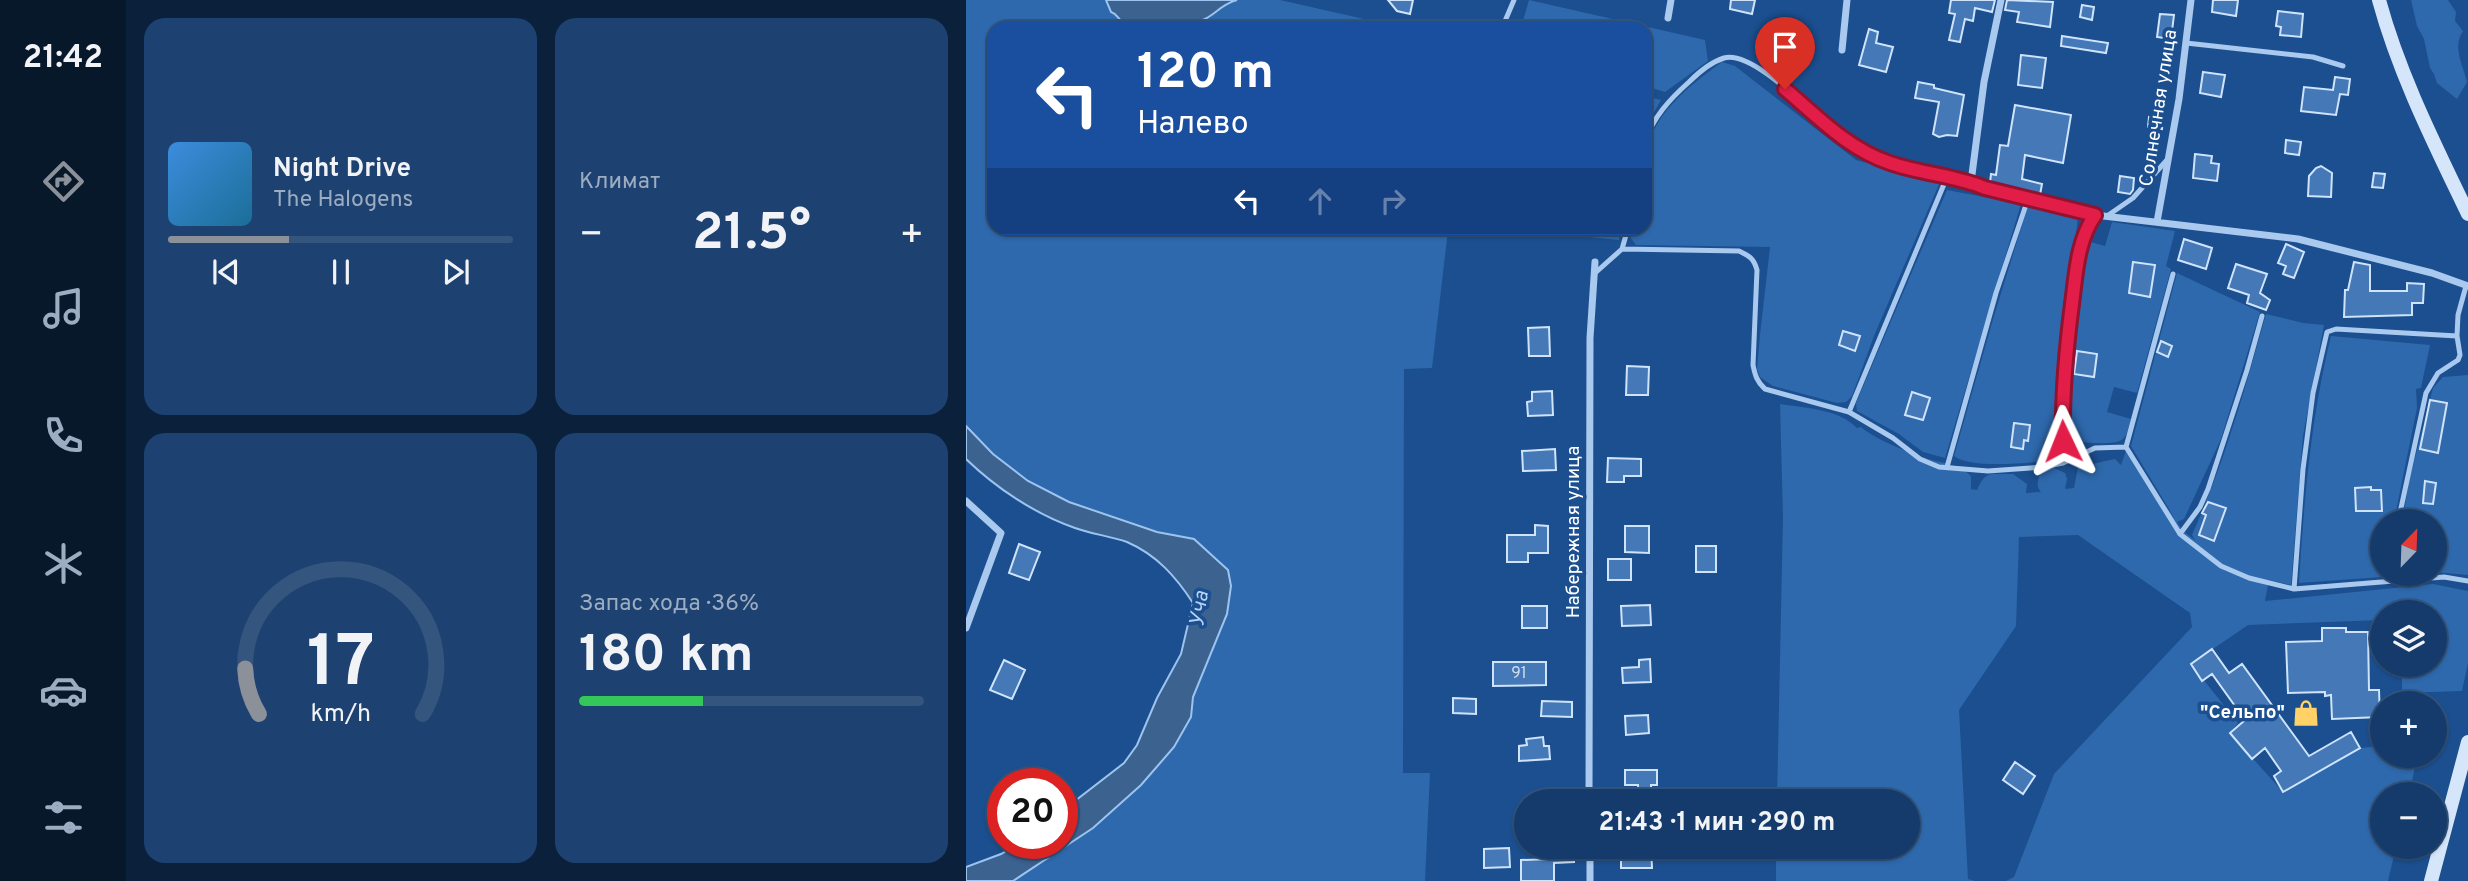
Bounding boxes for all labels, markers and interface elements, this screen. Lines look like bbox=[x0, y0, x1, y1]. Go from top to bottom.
pin bbox=[1755, 17, 1815, 89]
icon: arrive bbox=[1766, 28, 1804, 66]
street label: Солнечная улица bbox=[2135, 28, 2183, 188]
text: 21:42 bbox=[23, 39, 103, 79]
text: 120 m bbox=[1137, 44, 1274, 106]
icon: left bbox=[1022, 49, 1113, 140]
text: Налево bbox=[1137, 105, 1249, 145]
text: Night Drive bbox=[273, 153, 411, 186]
icon: directions bbox=[39, 157, 88, 206]
text: Климат bbox=[579, 168, 660, 197]
icon: left bbox=[1228, 182, 1266, 220]
icon: ahead bbox=[1301, 182, 1339, 220]
icon: right bbox=[1374, 182, 1412, 220]
text: The Halogens bbox=[273, 186, 413, 215]
text: 21.5° bbox=[692, 202, 811, 268]
text: − bbox=[579, 212, 604, 261]
text: + bbox=[899, 212, 924, 261]
icon: previous bbox=[207, 253, 245, 291]
icon: pause bbox=[322, 253, 360, 291]
icon: next bbox=[437, 253, 475, 291]
icon: music bbox=[39, 284, 88, 333]
position arrow bbox=[2026, 404, 2100, 478]
icon: phone bbox=[39, 411, 88, 460]
street label: Набережная улица bbox=[1562, 446, 1586, 618]
north arrow bbox=[2370, 509, 2446, 586]
map controls bbox=[2370, 509, 2447, 859]
icon: climate bbox=[39, 539, 88, 588]
water label: Уча bbox=[1184, 589, 1216, 629]
text: Запас хода · 36% bbox=[579, 590, 759, 619]
button: layers bbox=[2370, 600, 2447, 677]
text: 17 bbox=[306, 620, 375, 712]
text: 180 km bbox=[579, 624, 754, 690]
house number: 91 bbox=[1511, 664, 1527, 684]
icon: car bbox=[39, 666, 88, 715]
button: + bbox=[2370, 691, 2447, 768]
shop icon: "Сельпо" bbox=[2291, 698, 2321, 728]
text: km/h bbox=[310, 699, 371, 731]
place label: "Сельпо" bbox=[2200, 701, 2285, 725]
speed limit sign: 20 bbox=[987, 768, 1078, 859]
button: − bbox=[2370, 782, 2447, 859]
icon: filters bbox=[39, 793, 88, 842]
text: 21:43 · 1 мин · 290 m bbox=[1599, 807, 1835, 840]

